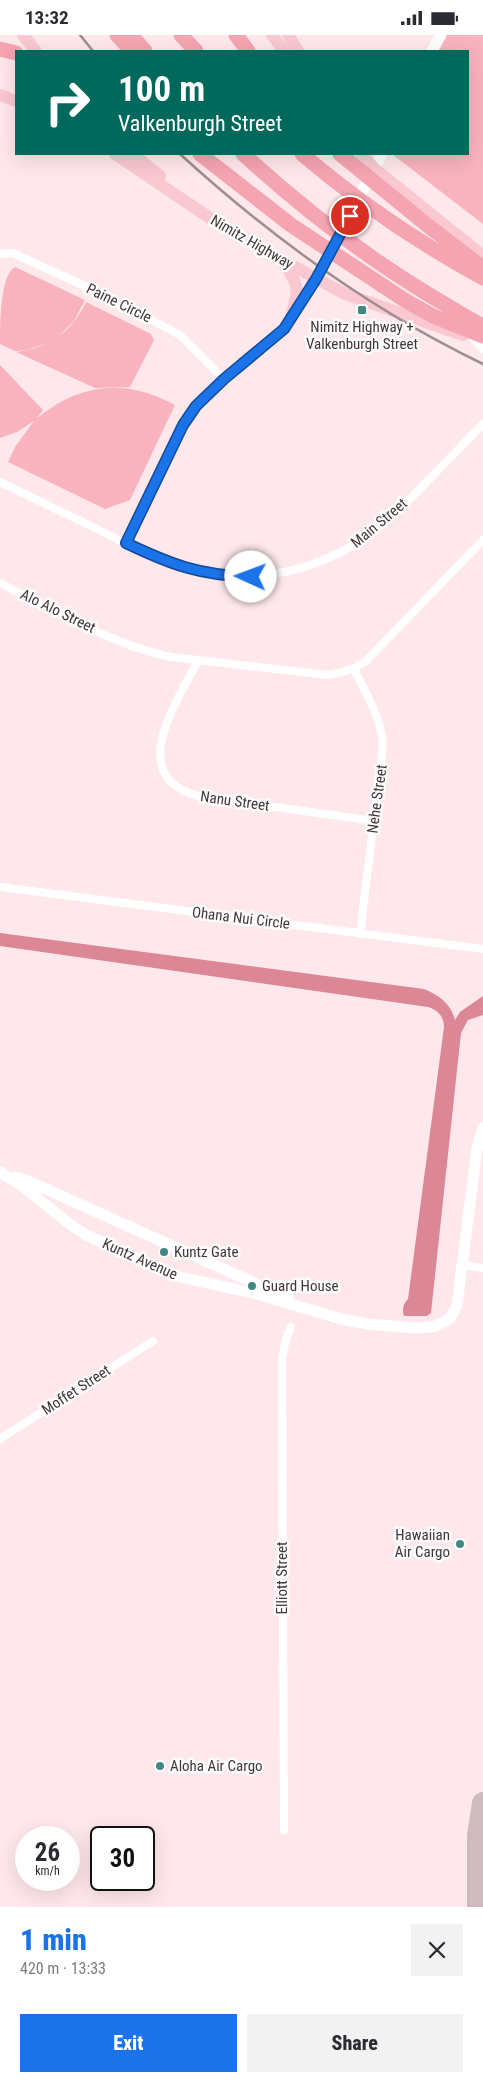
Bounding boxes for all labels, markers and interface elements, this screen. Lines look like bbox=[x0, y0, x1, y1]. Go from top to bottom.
text: 13:32 bbox=[25, 6, 69, 29]
text: 100 m bbox=[118, 69, 205, 110]
icon: right bbox=[35, 70, 100, 135]
text: Valkenburgh Street bbox=[118, 111, 282, 136]
pin bbox=[329, 195, 371, 237]
icon: arrive bbox=[336, 202, 364, 230]
street label: Nimitz Highway bbox=[207, 211, 297, 273]
street label: Paine Circle bbox=[83, 279, 155, 327]
marker: Nimitz Highway + Valkenburgh Street bbox=[356, 304, 368, 316]
place label: Nimitz Highway + Valkenburgh Street bbox=[306, 318, 418, 353]
street label: Main Street bbox=[347, 494, 411, 552]
position arrow bbox=[224, 550, 276, 602]
street label: Alo Alo Street bbox=[18, 585, 98, 637]
street label: Nehe Street bbox=[363, 763, 391, 835]
street label: Nanu Street bbox=[199, 787, 271, 815]
street label: Ohana Nui Circle bbox=[191, 903, 291, 933]
street label: Kuntz Avenue bbox=[100, 1234, 180, 1284]
place label: Kuntz Gate bbox=[174, 1243, 239, 1261]
marker: Kuntz Gate bbox=[158, 1246, 170, 1258]
place label: Guard House bbox=[262, 1277, 339, 1295]
marker: Guard House bbox=[246, 1280, 258, 1292]
street label: Moffet Street bbox=[38, 1361, 114, 1419]
place label: Hawaiian Air Cargo bbox=[395, 1526, 450, 1561]
marker: Hawaiian Air Cargo bbox=[454, 1538, 466, 1550]
street label: Elliott Street bbox=[273, 1542, 291, 1614]
place label: Aloha Air Cargo bbox=[170, 1757, 263, 1775]
marker: Aloha Air Cargo bbox=[154, 1760, 166, 1772]
speed limit sign: 30 bbox=[90, 1826, 155, 1891]
text: 26 bbox=[35, 1838, 60, 1867]
text: km/h bbox=[35, 1864, 60, 1878]
text: 1 min bbox=[20, 1922, 87, 1957]
button: close bbox=[411, 1924, 463, 1976]
text: 420 m · 13:33 bbox=[20, 1959, 106, 1978]
button: Exit bbox=[20, 2014, 237, 2072]
button: Share bbox=[247, 2014, 463, 2072]

